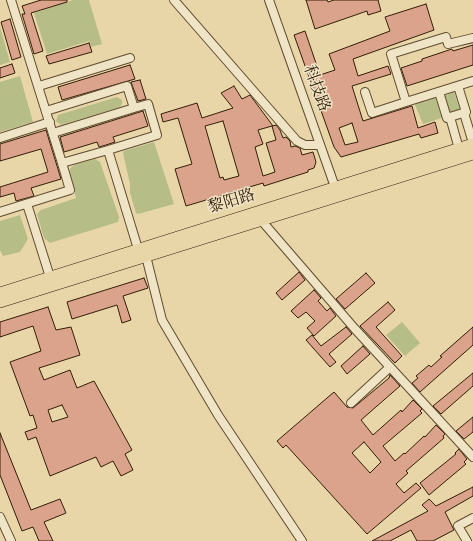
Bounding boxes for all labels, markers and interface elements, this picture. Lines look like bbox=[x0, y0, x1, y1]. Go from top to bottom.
street label: 科技路 bbox=[298, 63, 332, 115]
street label: 黎阳路 bbox=[206, 187, 258, 219]

